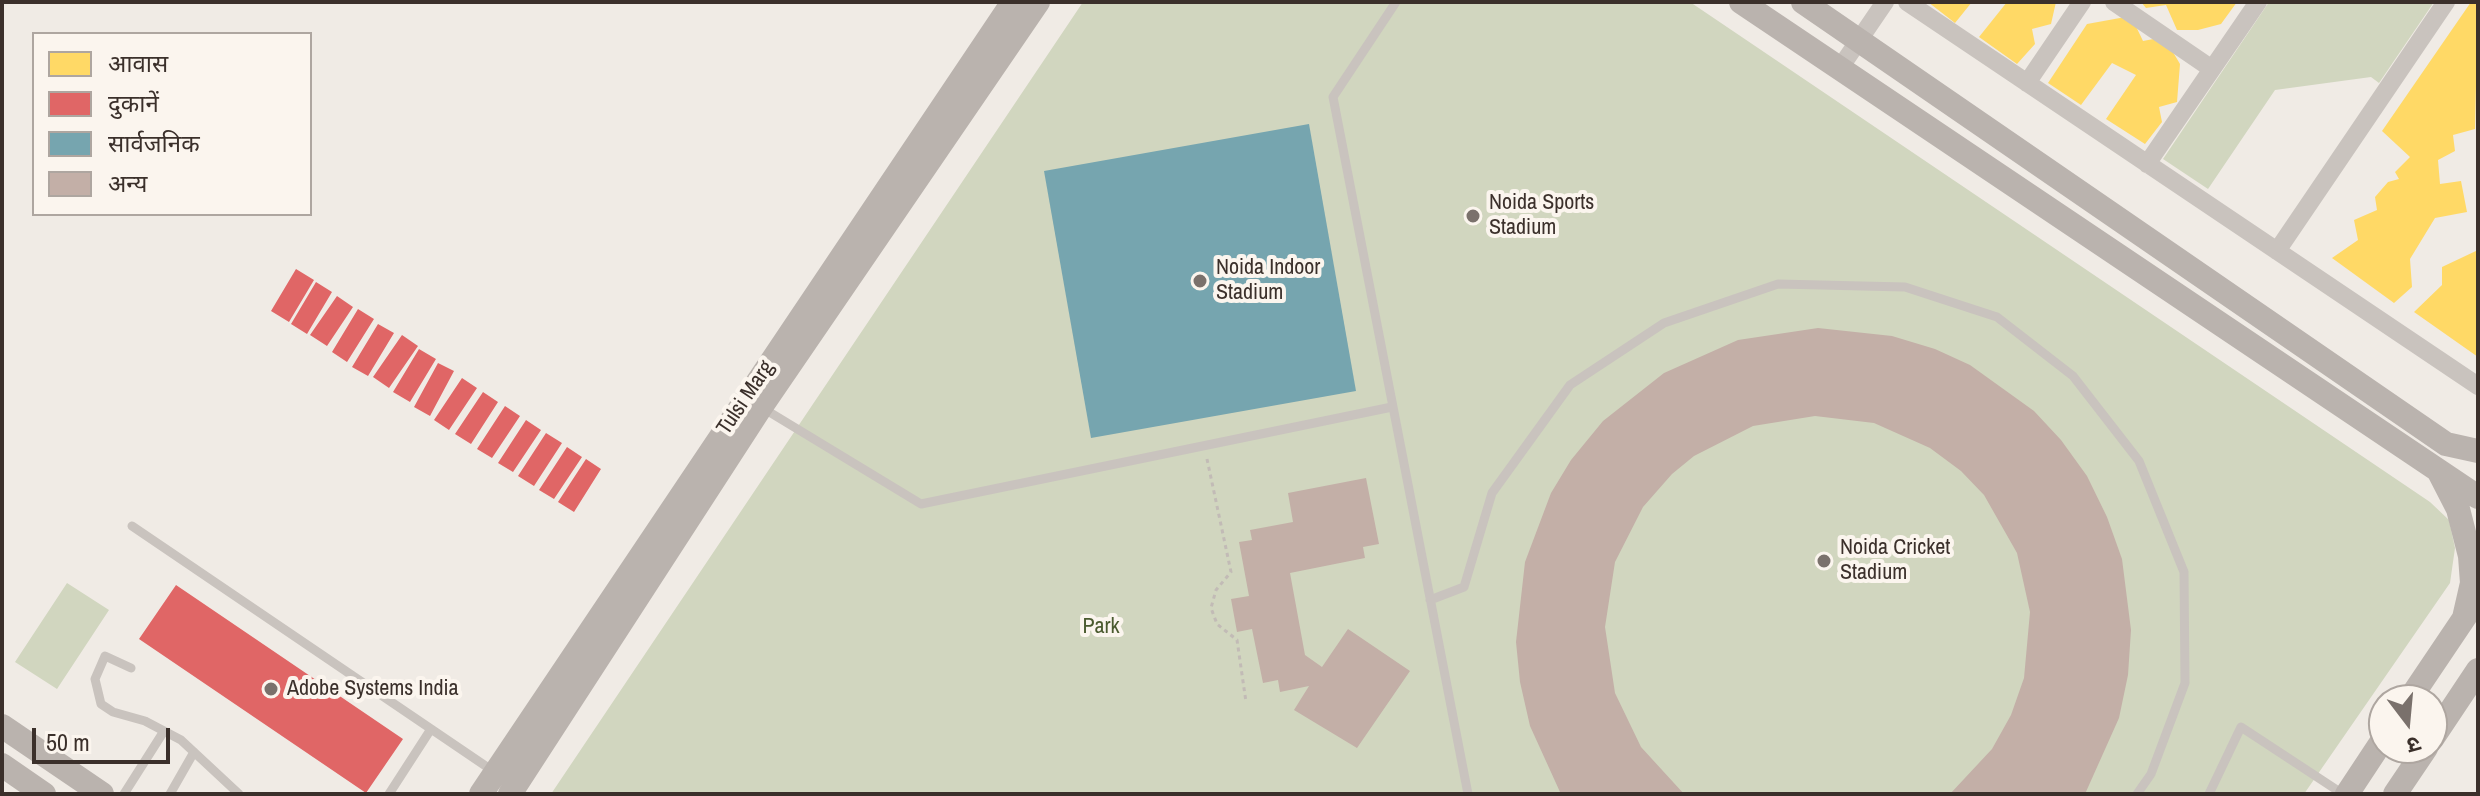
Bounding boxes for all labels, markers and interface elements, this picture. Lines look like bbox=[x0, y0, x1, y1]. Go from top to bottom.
legend bbox=[32, 32, 312, 216]
text: आवास bbox=[108, 47, 168, 79]
text: दुकानें bbox=[108, 87, 159, 119]
text: सार्वजनिक bbox=[108, 127, 200, 159]
text: अन्य bbox=[108, 167, 147, 199]
place label: Noida Sports Stadium bbox=[1489, 190, 1594, 242]
marker: Noida Sports Stadium bbox=[1464, 207, 1482, 225]
place label: Noida Indoor Stadium bbox=[1216, 255, 1320, 306]
marker: Noida Indoor Stadium bbox=[1191, 272, 1209, 290]
street label: Tulsi Marg bbox=[712, 356, 780, 440]
place label: Noida Cricket Stadium bbox=[1840, 535, 1950, 586]
marker: Noida Cricket Stadium bbox=[1815, 552, 1833, 570]
park label: Park bbox=[1082, 614, 1120, 640]
place label: Adobe Systems India bbox=[287, 676, 458, 702]
marker: Adobe Systems India bbox=[262, 680, 280, 698]
north arrow bbox=[2368, 684, 2448, 764]
scale bar bbox=[36, 712, 174, 762]
text: 50 m bbox=[46, 726, 90, 758]
text: उ bbox=[2404, 729, 2424, 761]

